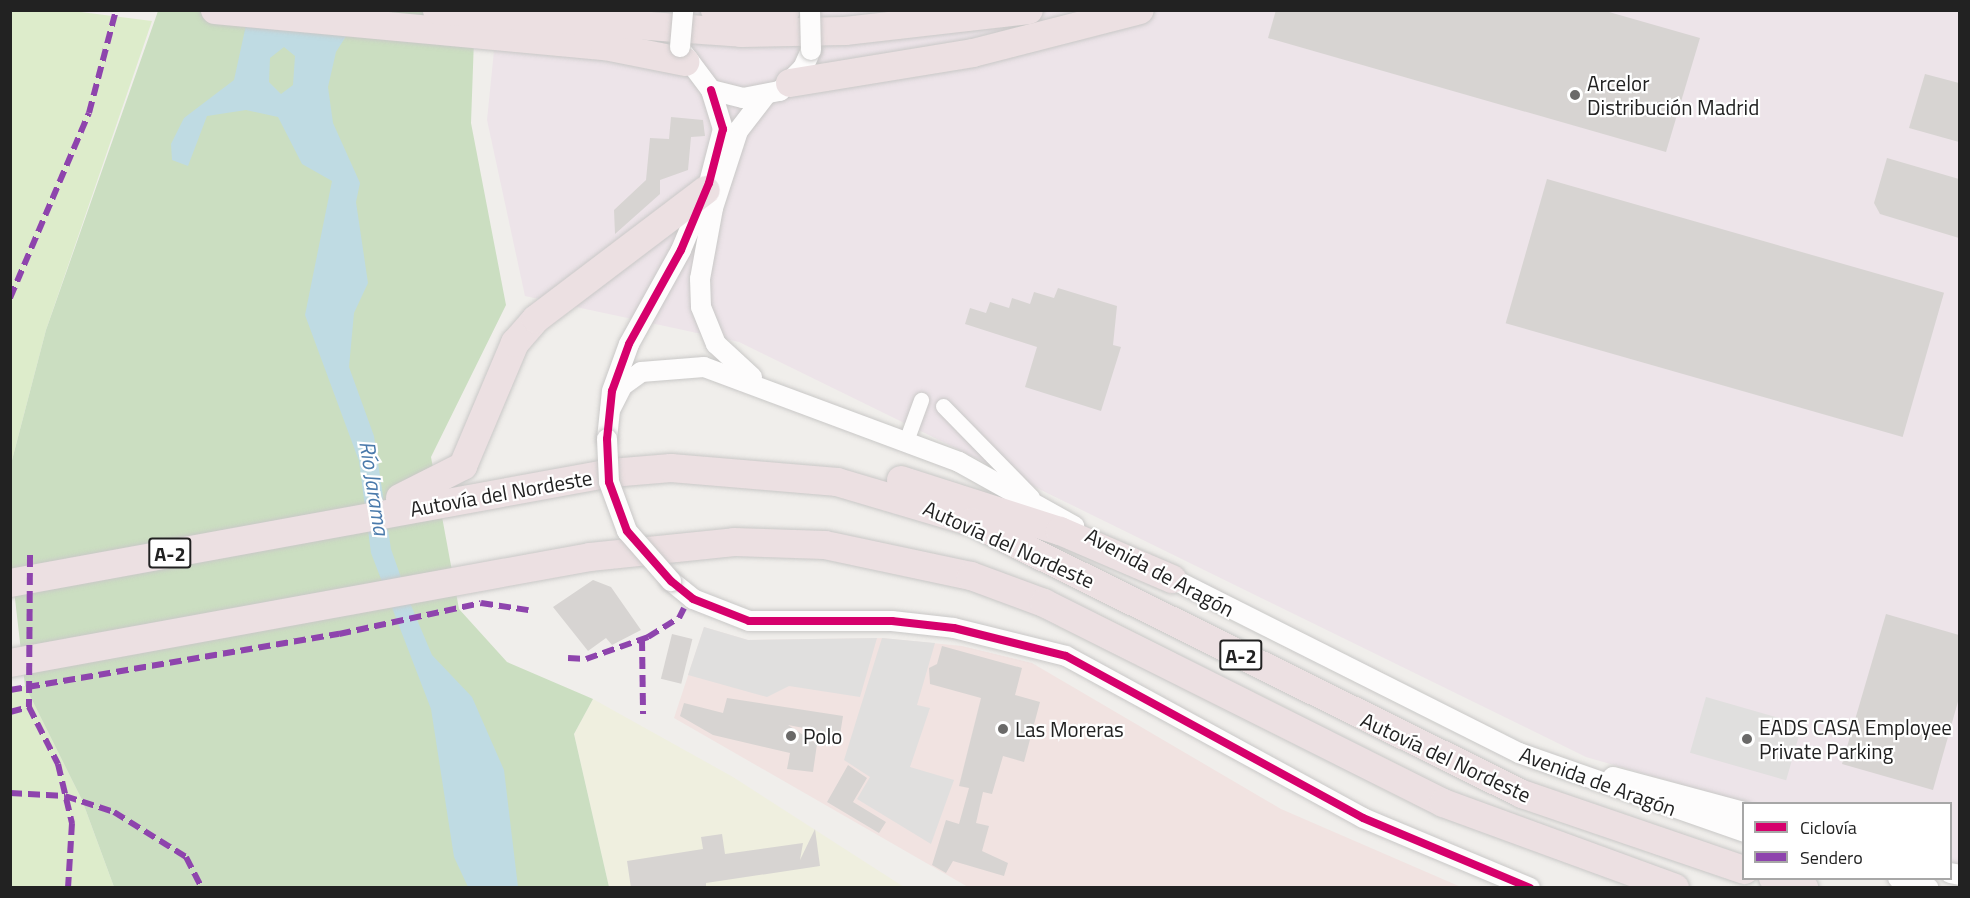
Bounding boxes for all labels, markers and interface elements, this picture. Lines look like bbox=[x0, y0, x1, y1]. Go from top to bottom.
place label: Arcelor Distribución Madrid bbox=[1587, 70, 1759, 120]
marker: Arcelor Distribución Madrid bbox=[1568, 88, 1582, 102]
water label: Río Jarama bbox=[354, 439, 394, 537]
street label: Autovía del Nordeste bbox=[408, 465, 594, 521]
street label: Autovía del Nordeste bbox=[920, 495, 1098, 593]
street label: Avenida de Aragón bbox=[1081, 522, 1239, 622]
road number: A-2 bbox=[148, 536, 192, 570]
road number: A-2 bbox=[1218, 638, 1264, 672]
street label: Autovía del Nordeste bbox=[1357, 707, 1535, 807]
place label: EADS CASA Employee Private Parking bbox=[1759, 714, 1952, 764]
place label: Las Moreras bbox=[1015, 716, 1124, 742]
marker: Las Moreras bbox=[996, 722, 1010, 736]
place label: Polo bbox=[803, 723, 842, 749]
marker: Polo bbox=[784, 729, 798, 743]
marker: EADS CASA Employee Private Parking bbox=[1740, 732, 1754, 746]
street label: Avenida de Aragón bbox=[1516, 741, 1680, 821]
legend bbox=[1742, 802, 1952, 880]
text: Ciclovía bbox=[1800, 814, 1857, 841]
text: Sendero bbox=[1800, 844, 1863, 871]

